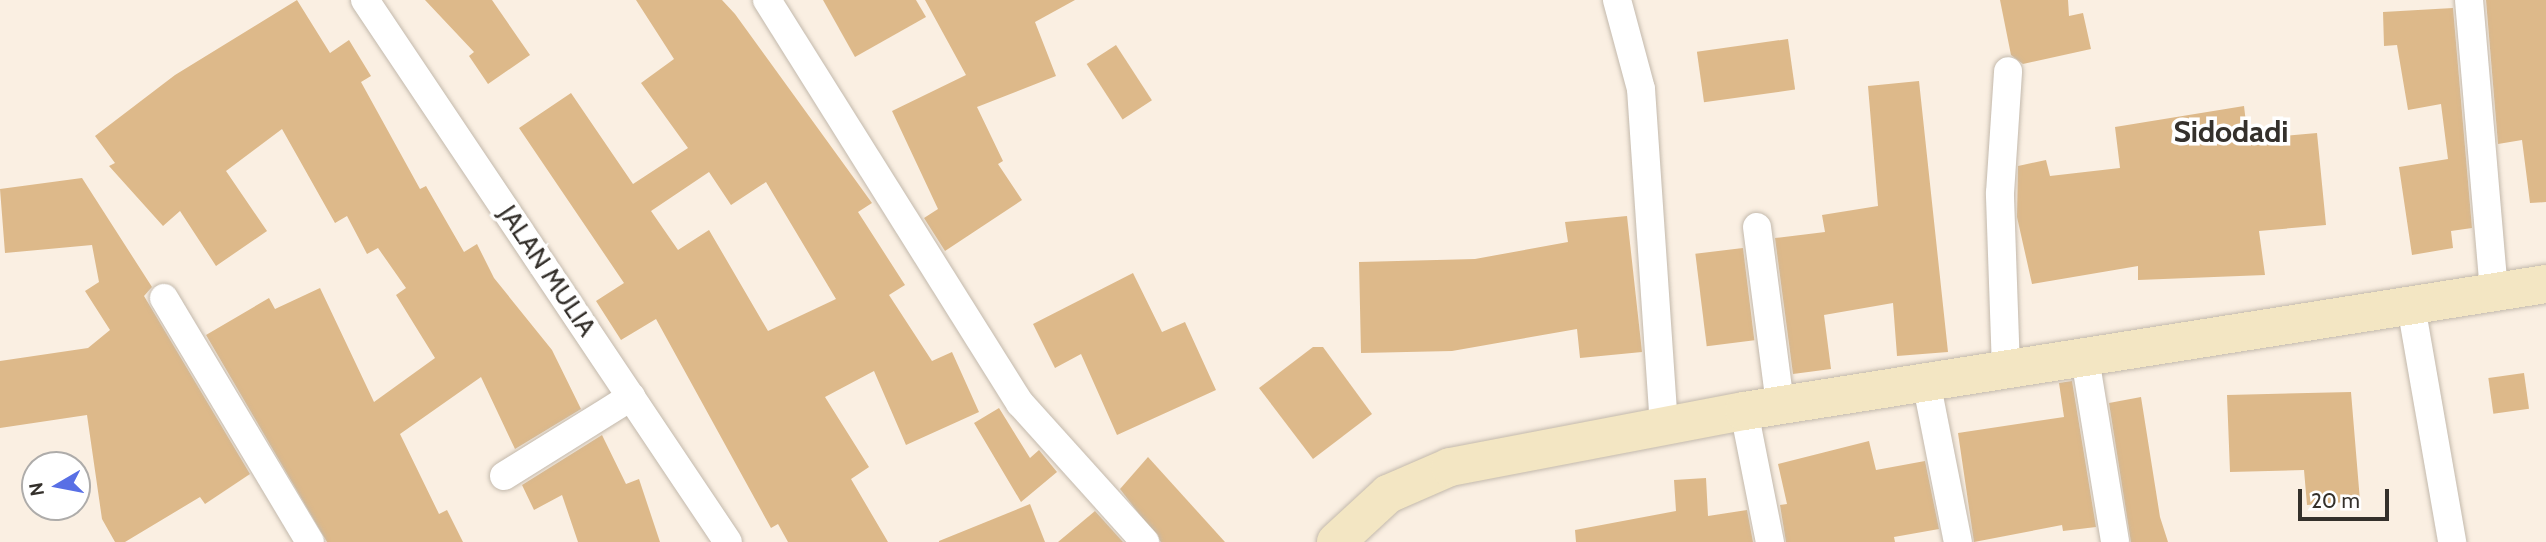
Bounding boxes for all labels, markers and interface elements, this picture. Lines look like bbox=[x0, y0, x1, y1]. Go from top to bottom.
district label: Sidodadi bbox=[2173, 114, 2289, 150]
street label: JALAN MULIA bbox=[492, 200, 602, 342]
north arrow bbox=[21, 451, 91, 521]
scale bar bbox=[2301, 476, 2392, 520]
text: N bbox=[24, 481, 49, 498]
text: 20 m bbox=[2311, 488, 2360, 513]

